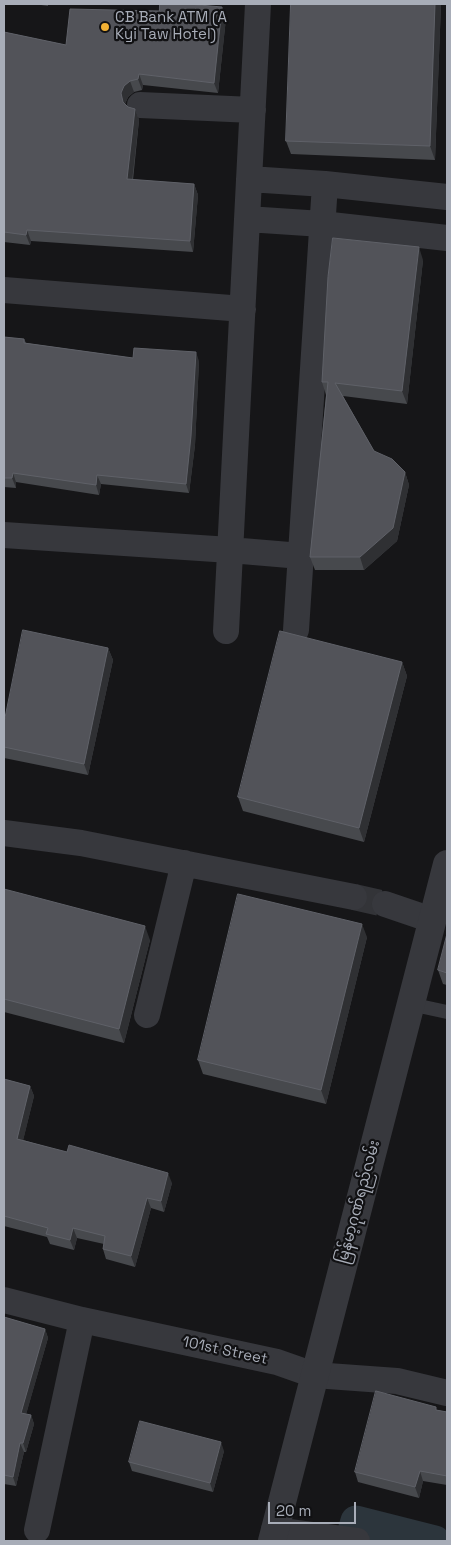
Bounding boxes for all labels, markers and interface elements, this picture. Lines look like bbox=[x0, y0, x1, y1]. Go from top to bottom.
place label: CB Bank ATM (A Kyi Taw Hotel) bbox=[115, 9, 227, 44]
marker: CB Bank ATM (A Kyi Taw Hotel) bbox=[99, 21, 111, 33]
street label: မြန်မာ့ဂုဏ်ရည်လမ်း bbox=[334, 1138, 384, 1266]
street label: 101st Street bbox=[181, 1333, 269, 1369]
scale bar bbox=[271, 1492, 358, 1524]
text: 20 m bbox=[276, 1501, 311, 1520]

